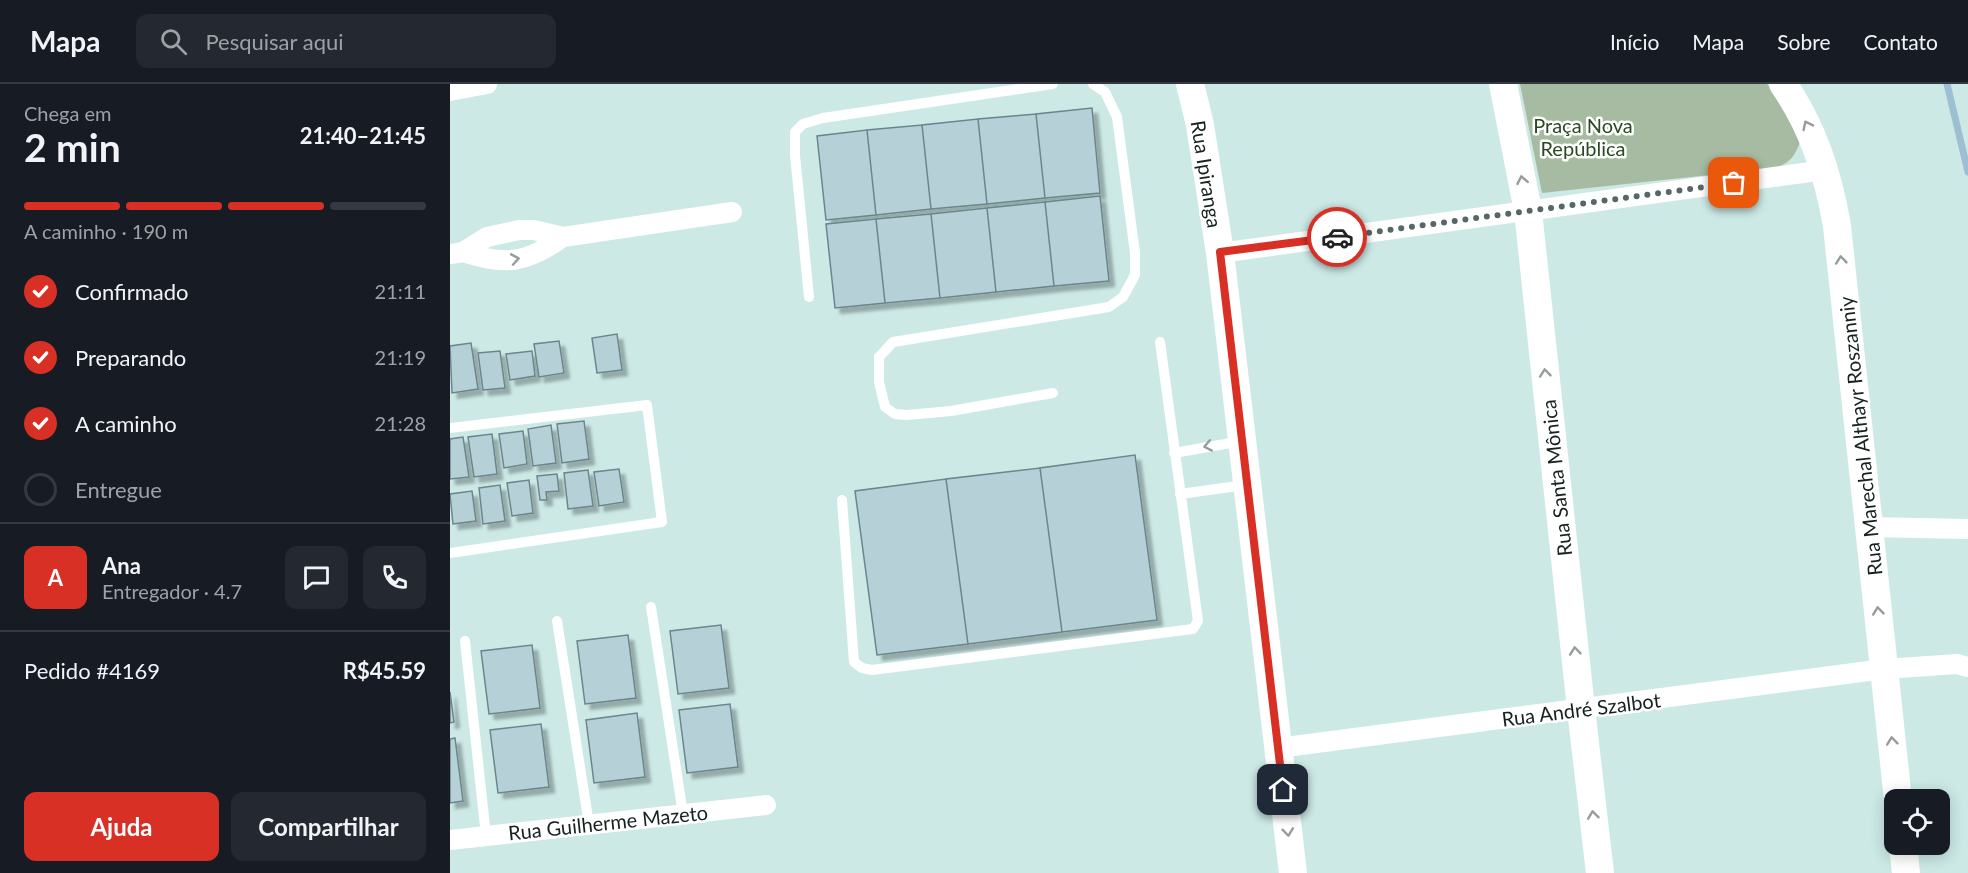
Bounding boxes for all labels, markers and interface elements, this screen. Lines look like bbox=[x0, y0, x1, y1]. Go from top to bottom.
search box bbox=[136, 14, 556, 68]
text: Mapa bbox=[30, 24, 100, 58]
icon: search bbox=[157, 25, 190, 58]
text: Pesquisar aqui bbox=[205, 28, 344, 55]
text: Início bbox=[1610, 29, 1659, 54]
text: Mapa bbox=[1692, 29, 1744, 54]
text: Sobre bbox=[1777, 29, 1830, 54]
text: Contato bbox=[1863, 29, 1938, 54]
text: Chega em bbox=[24, 101, 112, 125]
park label: Praça Nova República bbox=[1533, 113, 1633, 160]
street label: Rua Ipiranga bbox=[1187, 119, 1227, 229]
one-way arrow bbox=[1803, 121, 1815, 132]
text: 21:40–21:45 bbox=[300, 122, 426, 149]
text: 2 min bbox=[24, 124, 121, 170]
pin bbox=[1708, 157, 1759, 208]
icon: bag bbox=[1717, 166, 1750, 199]
one-way arrow bbox=[1516, 175, 1529, 185]
courier bbox=[1307, 207, 1367, 267]
text: A caminho · 190 m bbox=[24, 219, 188, 243]
icon: car bbox=[1321, 221, 1354, 254]
one-way arrow bbox=[510, 253, 520, 266]
one-way arrow bbox=[1835, 256, 1848, 265]
icon: check bbox=[24, 275, 57, 308]
text: Confirmado bbox=[75, 278, 188, 305]
text: 21:11 bbox=[375, 279, 426, 303]
street label: Rua Marechal Althayr Roszanniy bbox=[1833, 295, 1887, 577]
icon: check bbox=[24, 341, 57, 374]
text: Preparando bbox=[75, 344, 186, 371]
text: 21:19 bbox=[375, 345, 426, 369]
one-way arrow bbox=[1539, 369, 1552, 378]
street label: Rua Santa Mônica bbox=[1536, 399, 1576, 557]
icon: check bbox=[24, 407, 57, 440]
text: A caminho bbox=[75, 410, 177, 437]
text: 21:28 bbox=[375, 411, 426, 435]
one-way arrow bbox=[1203, 439, 1213, 452]
text: Entregue bbox=[75, 476, 162, 503]
button: chat bbox=[285, 546, 348, 609]
button: phone bbox=[363, 546, 426, 609]
text: Ana bbox=[102, 552, 141, 579]
text: A bbox=[48, 564, 63, 591]
text: Entregador · 4.7 bbox=[102, 579, 242, 603]
one-way arrow bbox=[1872, 606, 1885, 615]
one-way arrow bbox=[1569, 646, 1582, 655]
text: Pedido #4169 bbox=[24, 657, 160, 684]
text: R$45.59 bbox=[343, 657, 426, 684]
street label: Rua André Szalbot bbox=[1500, 687, 1662, 731]
one-way arrow bbox=[1886, 737, 1899, 746]
pin bbox=[1257, 764, 1308, 815]
icon: home bbox=[1266, 773, 1299, 806]
map controls bbox=[1884, 789, 1950, 855]
button: locate bbox=[1884, 789, 1950, 855]
button: Ajuda bbox=[24, 792, 219, 861]
button: Compartilhar bbox=[231, 792, 426, 861]
street label: Rua Guilherme Mazeto bbox=[507, 800, 709, 844]
one-way arrow bbox=[1588, 810, 1600, 819]
one-way arrow bbox=[1281, 827, 1294, 837]

